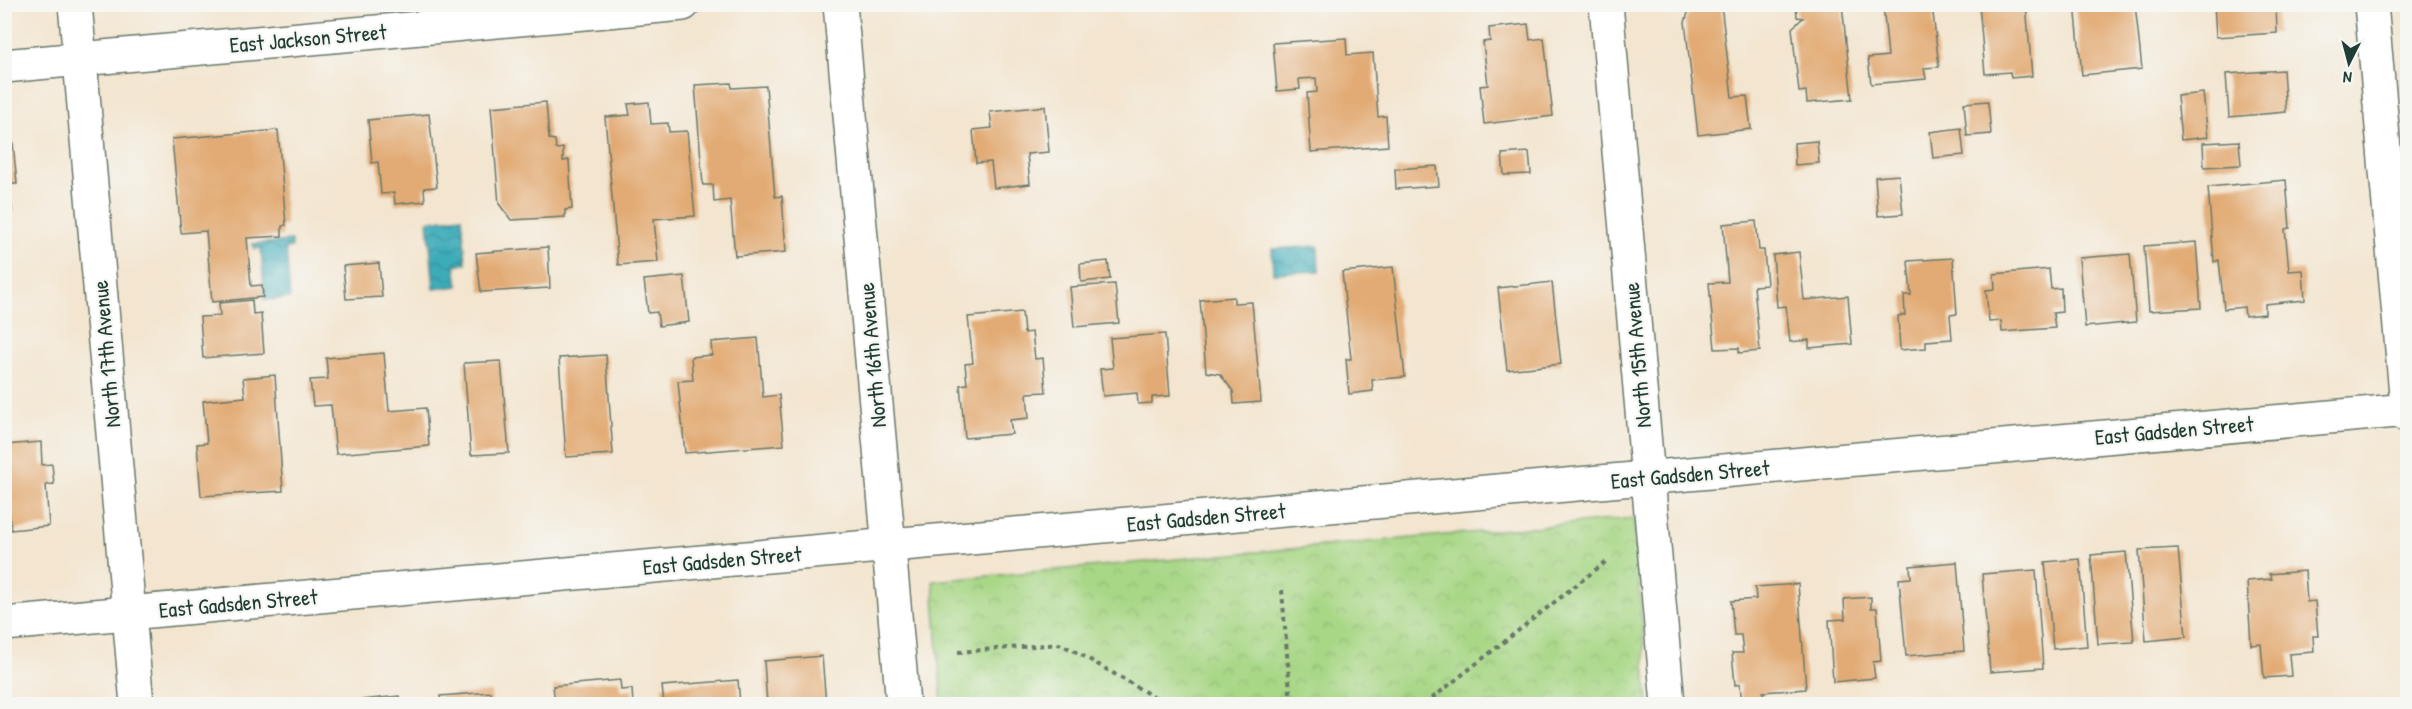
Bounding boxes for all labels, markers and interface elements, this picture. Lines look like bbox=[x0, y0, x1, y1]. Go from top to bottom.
street label: East Jackson Street bbox=[228, 16, 388, 60]
north arrow bbox=[2319, 33, 2379, 93]
text: N bbox=[2342, 66, 2353, 89]
street label: North 17th Avenue bbox=[85, 279, 127, 429]
street label: North 16th Avenue bbox=[851, 281, 893, 429]
street label: North 15th Avenue bbox=[1616, 281, 1658, 429]
street label: East Gadsden Street bbox=[2093, 408, 2255, 452]
street label: East Gadsden Street bbox=[1609, 452, 1771, 496]
street label: East Gadsden Street bbox=[1125, 495, 1287, 539]
street label: East Gadsden Street bbox=[641, 538, 803, 582]
street label: East Gadsden Street bbox=[157, 581, 319, 625]

